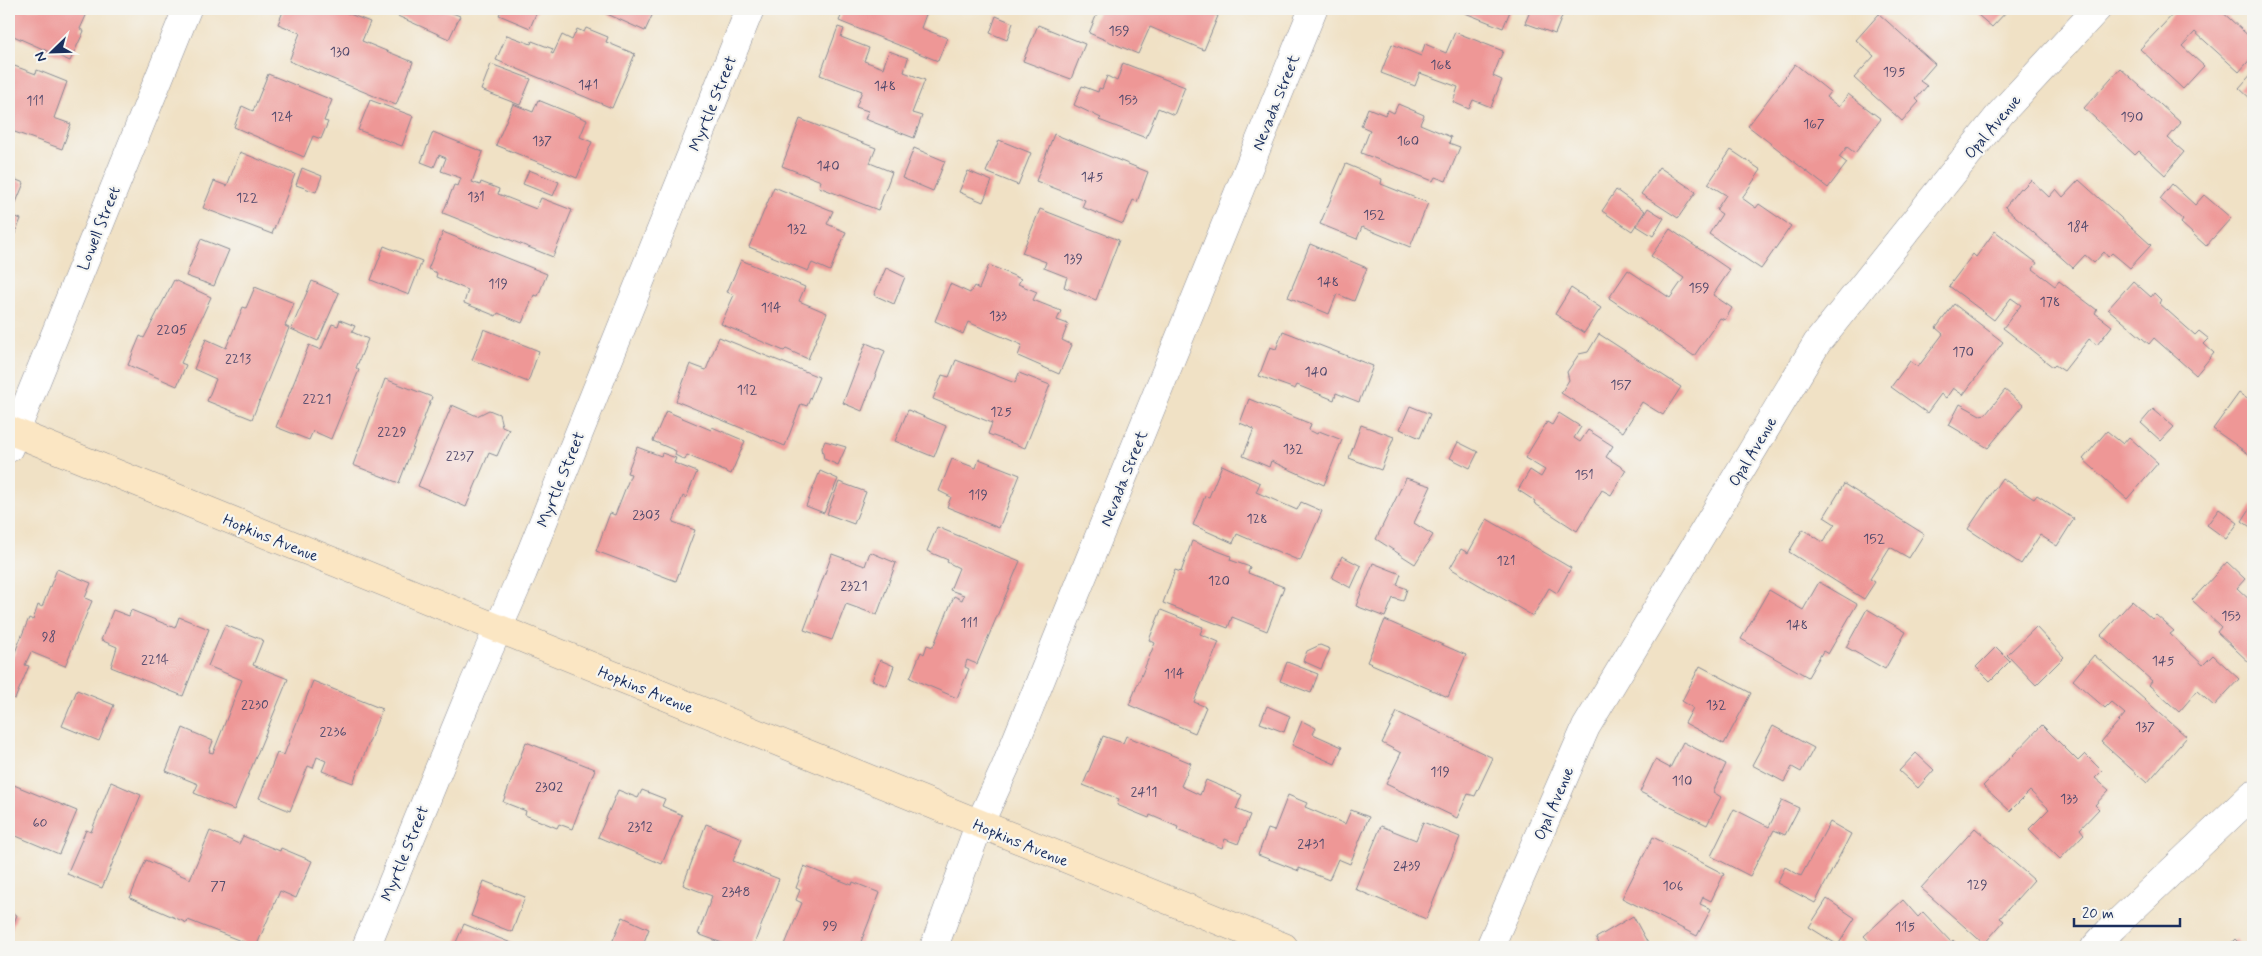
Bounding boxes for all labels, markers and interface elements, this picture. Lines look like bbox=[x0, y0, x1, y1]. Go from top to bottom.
house number: 159 bbox=[1108, 22, 1130, 40]
north arrow bbox=[28, 28, 78, 78]
house number: 130 bbox=[330, 43, 350, 61]
text: N bbox=[31, 49, 51, 64]
street label: Nevada Street bbox=[1248, 51, 1305, 154]
street label: Myrtle Street bbox=[685, 52, 742, 154]
house number: 168 bbox=[1430, 56, 1452, 74]
house number: 195 bbox=[1883, 63, 1905, 81]
house number: 141 bbox=[578, 76, 598, 94]
house number: 148 bbox=[874, 77, 896, 95]
street label: Opal Avenue bbox=[1960, 90, 2027, 164]
house number: 153 bbox=[1118, 91, 1138, 109]
house number: 111 bbox=[26, 92, 44, 110]
house number: 124 bbox=[271, 108, 293, 126]
house number: 190 bbox=[2120, 108, 2144, 126]
house number: 167 bbox=[1803, 115, 1825, 133]
house number: 137 bbox=[532, 132, 552, 150]
house number: 160 bbox=[1397, 132, 1419, 150]
house number: 140 bbox=[816, 157, 840, 175]
house number: 145 bbox=[1081, 168, 1103, 186]
street label: Lowell Street bbox=[73, 183, 126, 274]
house number: 131 bbox=[467, 188, 485, 206]
house number: 122 bbox=[236, 189, 258, 207]
house number: 152 bbox=[1363, 206, 1385, 224]
house number: 184 bbox=[2067, 218, 2089, 236]
house number: 132 bbox=[787, 220, 807, 238]
house number: 139 bbox=[1063, 250, 1083, 268]
house number: 148 bbox=[1317, 273, 1339, 291]
house number: 119 bbox=[488, 275, 508, 293]
house number: 159 bbox=[1688, 279, 1710, 297]
house number: 178 bbox=[2040, 293, 2060, 311]
house number: 114 bbox=[761, 299, 781, 317]
house number: 133 bbox=[989, 307, 1007, 325]
house number: 2205 bbox=[156, 321, 188, 339]
house number: 170 bbox=[1952, 343, 1974, 361]
house number: 2213 bbox=[225, 350, 251, 368]
house number: 140 bbox=[1304, 363, 1328, 381]
house number: 157 bbox=[1610, 376, 1632, 394]
house number: 112 bbox=[737, 381, 757, 399]
house number: 2221 bbox=[303, 390, 331, 408]
house number: 125 bbox=[990, 403, 1012, 421]
street label: Opal Avenue bbox=[1724, 413, 1783, 491]
house number: 2229 bbox=[377, 423, 407, 441]
street label: Nevada Street bbox=[1096, 427, 1153, 530]
street label: Myrtle Street bbox=[533, 428, 590, 530]
house number: 132 bbox=[1283, 440, 1303, 458]
house number: 2237 bbox=[446, 447, 475, 465]
house number: 151 bbox=[1574, 466, 1594, 484]
house number: 119 bbox=[968, 486, 988, 504]
house number: 2303 bbox=[632, 506, 660, 524]
street label: Hopkins Avenue bbox=[219, 510, 322, 567]
house number: 128 bbox=[1246, 510, 1268, 528]
house number: 152 bbox=[1863, 530, 1885, 548]
house number: 121 bbox=[1496, 552, 1516, 570]
house number: 120 bbox=[1208, 572, 1230, 590]
house number: 2321 bbox=[840, 577, 868, 595]
house number: 153 bbox=[2221, 607, 2241, 625]
house number: 111 bbox=[960, 614, 978, 632]
house number: 148 bbox=[1786, 616, 1808, 634]
house number: 98 bbox=[42, 628, 56, 646]
house number: 2214 bbox=[141, 651, 169, 669]
house number: 145 bbox=[2152, 652, 2174, 670]
street label: Hopkins Avenue bbox=[594, 662, 697, 719]
house number: 114 bbox=[1164, 665, 1184, 683]
house number: 2230 bbox=[241, 696, 269, 714]
house number: 132 bbox=[1706, 696, 1726, 714]
house number: 137 bbox=[2135, 718, 2155, 736]
house number: 2236 bbox=[319, 723, 347, 741]
house number: 119 bbox=[1430, 763, 1450, 781]
street label: Opal Avenue bbox=[1529, 763, 1579, 844]
house number: 110 bbox=[1672, 772, 1692, 790]
house number: 2302 bbox=[535, 778, 563, 796]
house number: 2411 bbox=[1130, 783, 1158, 801]
house number: 133 bbox=[2060, 790, 2078, 808]
street label: Myrtle Street bbox=[377, 802, 434, 904]
house number: 60 bbox=[32, 814, 48, 832]
street label: Hopkins Avenue bbox=[969, 815, 1072, 872]
house number: 2312 bbox=[627, 818, 653, 836]
house number: 2431 bbox=[1297, 835, 1325, 853]
house number: 2439 bbox=[1393, 857, 1421, 875]
house number: 129 bbox=[1966, 876, 1988, 894]
house number: 77 bbox=[210, 877, 226, 895]
house number: 106 bbox=[1663, 877, 1683, 895]
house number: 2348 bbox=[722, 883, 750, 901]
scale bar bbox=[2074, 896, 2181, 928]
text: 20 m bbox=[2082, 904, 2114, 924]
house number: 99 bbox=[822, 917, 838, 935]
house number: 115 bbox=[1895, 918, 1915, 936]

